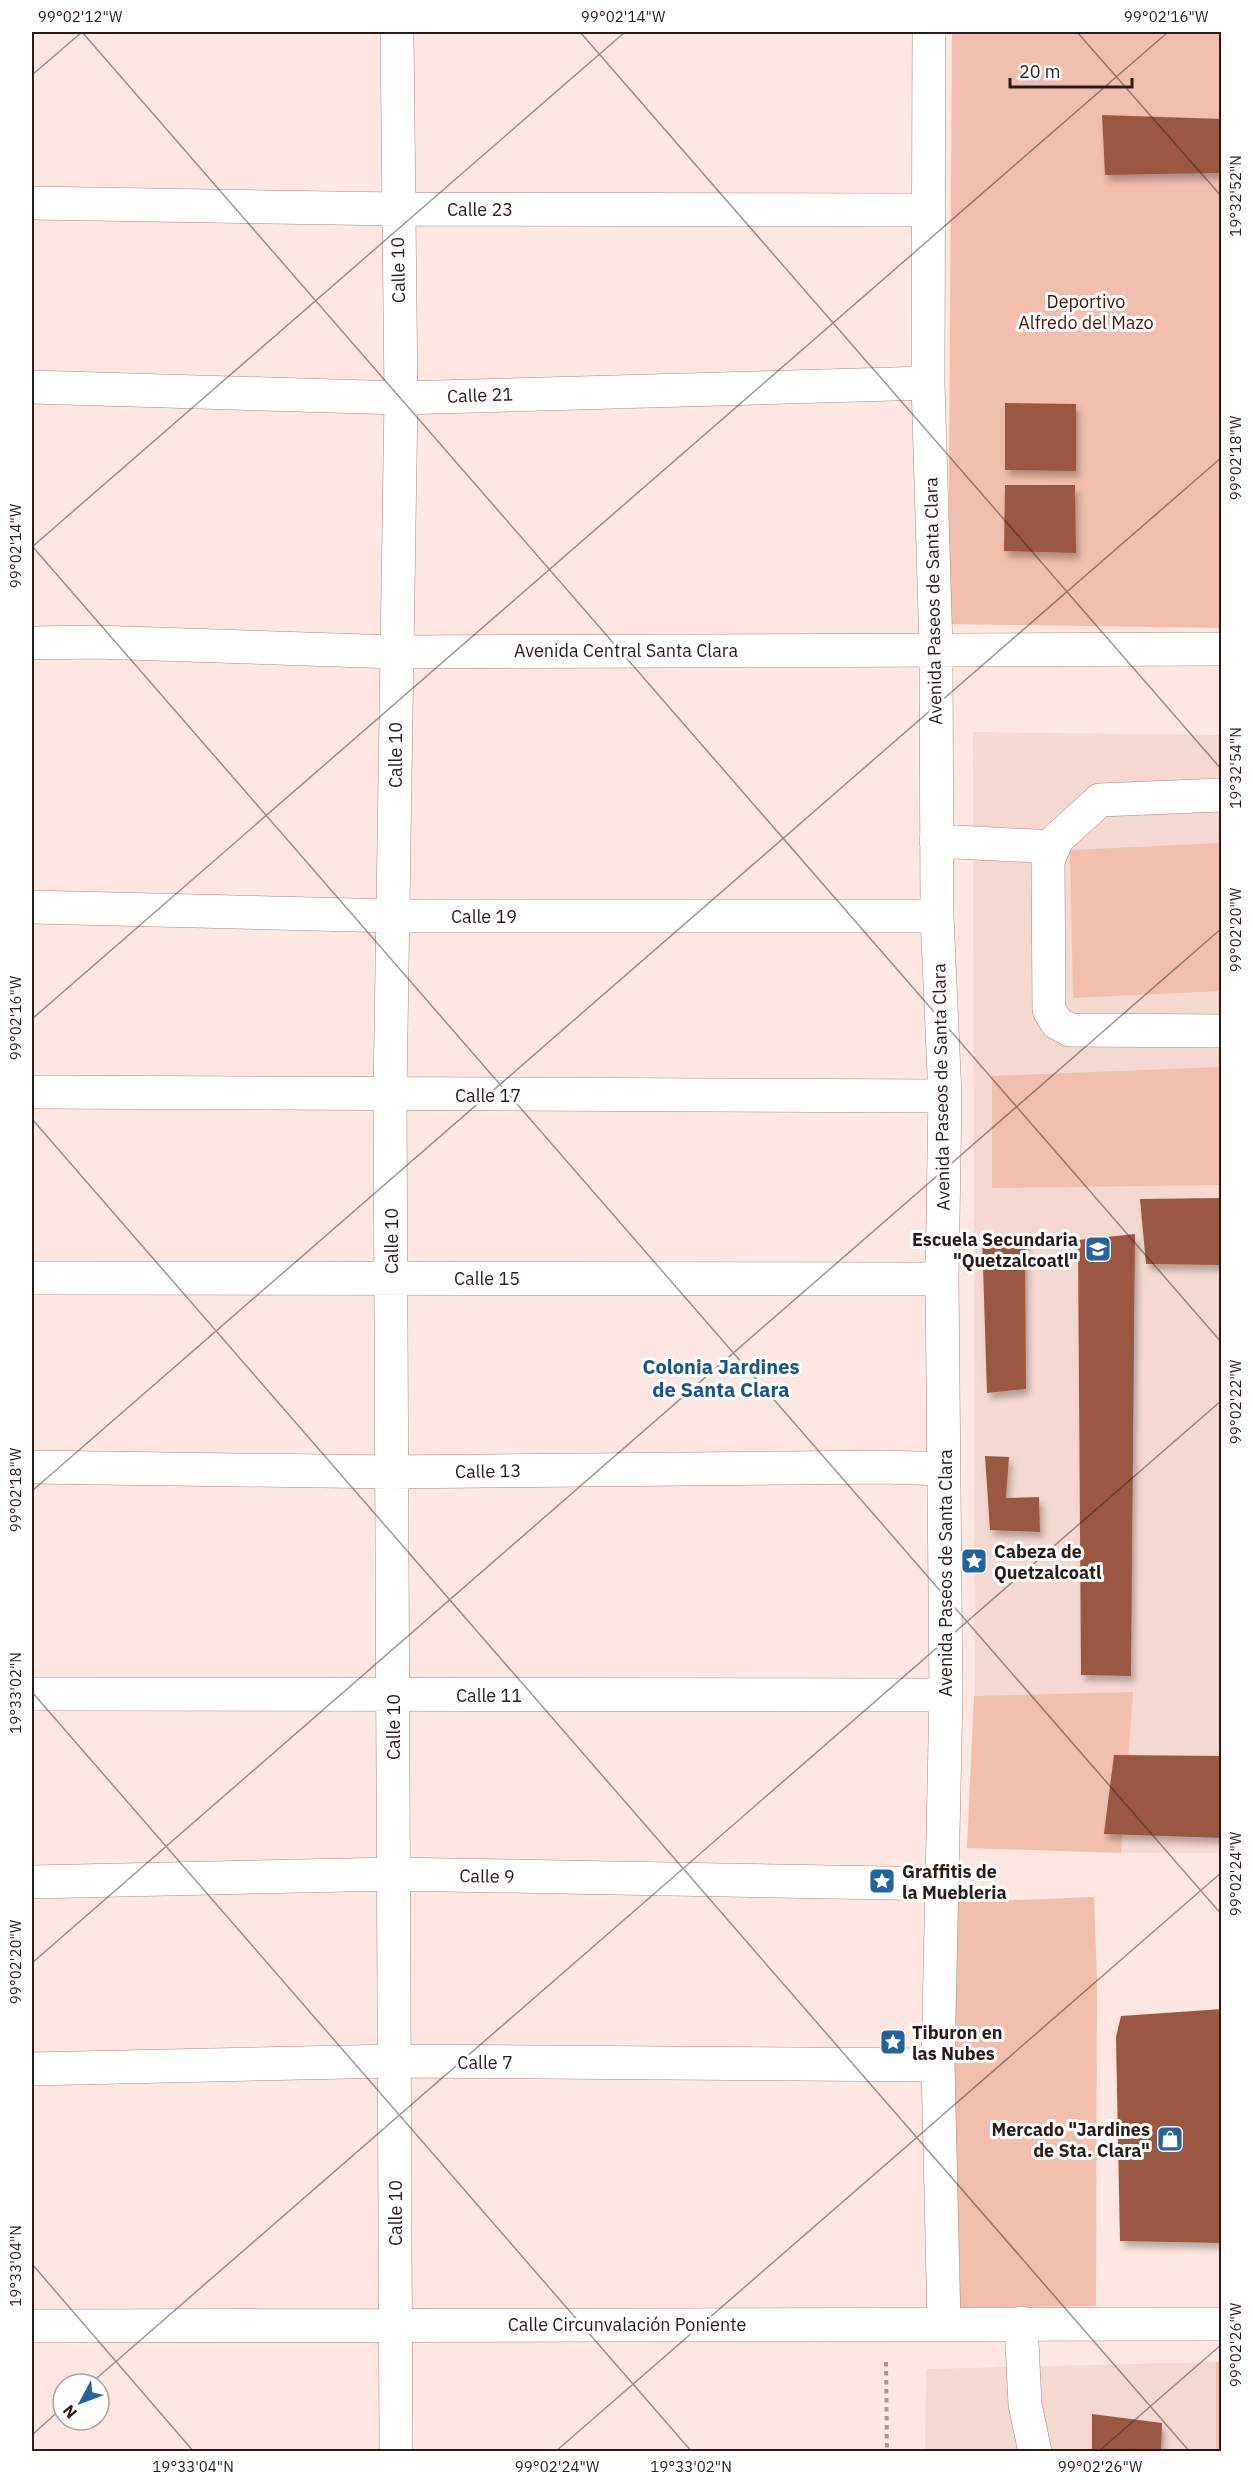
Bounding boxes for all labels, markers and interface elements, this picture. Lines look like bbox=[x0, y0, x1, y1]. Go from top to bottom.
text: 99°02'12"W bbox=[38, 7, 123, 26]
text: 99°02'14"W bbox=[581, 7, 666, 26]
text: 99°02'16"W bbox=[1124, 7, 1209, 26]
scale bar bbox=[1010, 51, 1132, 89]
text: 20 m bbox=[1019, 60, 1061, 83]
text: 19°32'52"N bbox=[1226, 155, 1245, 237]
street label: Calle 23 bbox=[447, 198, 513, 221]
street label: Calle 10 bbox=[386, 237, 410, 303]
park label: Deportivo Alfredo del Mazo bbox=[1018, 290, 1154, 334]
street label: Calle 21 bbox=[447, 382, 513, 408]
text: 99°02'18"W bbox=[1226, 415, 1245, 500]
street label: Avenida Paseos de Santa Clara bbox=[919, 477, 947, 725]
text: 99°02'14"W bbox=[6, 503, 25, 588]
street label: Avenida Central Santa Clara bbox=[514, 639, 738, 662]
street label: Calle 10 bbox=[384, 722, 407, 788]
text: 19°32'54"N bbox=[1226, 727, 1245, 809]
text: 99°02'20"W bbox=[1226, 887, 1245, 972]
street label: Calle 19 bbox=[451, 905, 517, 928]
street label: Avenida Paseos de Santa Clara bbox=[927, 963, 955, 1211]
text: 99°02'16"W bbox=[6, 975, 25, 1060]
street label: Calle 17 bbox=[455, 1084, 521, 1107]
street label: Calle 10 bbox=[380, 1208, 403, 1274]
place label: Escuela Secundaria "Quetzalcoatl" bbox=[912, 1228, 1078, 1272]
school or university icon: Escuela Secundaria "Quetzalcoatl" bbox=[1083, 1234, 1113, 1264]
street label: Calle 15 bbox=[454, 1267, 520, 1290]
district label: Colonia Jardines de Santa Clara bbox=[642, 1353, 800, 1403]
text: 99°02'22"W bbox=[1226, 1359, 1245, 1444]
text: 99°02'18"W bbox=[6, 1447, 25, 1532]
street label: Avenida Paseos de Santa Clara bbox=[934, 1449, 957, 1697]
street label: Calle 13 bbox=[455, 1459, 521, 1483]
place label: Cabeza de Quetzalcoatl bbox=[994, 1540, 1102, 1584]
place icon: Cabeza de Quetzalcoatl bbox=[959, 1546, 989, 1576]
text: 19°33'02"N bbox=[6, 1652, 25, 1734]
street label: Calle 11 bbox=[456, 1684, 522, 1707]
street label: Calle 10 bbox=[382, 1694, 405, 1760]
text: 99°02'24"W bbox=[1226, 1831, 1245, 1916]
place label: Graffitis de la Muebleria bbox=[902, 1860, 1007, 1904]
street label: Calle 9 bbox=[459, 1864, 515, 1888]
place icon: Graffitis de la Muebleria bbox=[867, 1866, 897, 1896]
text: 99°02'20"W bbox=[6, 1919, 25, 2004]
place label: Tiburon en las Nubes bbox=[912, 2021, 1003, 2065]
place icon: Tiburon en las Nubes bbox=[878, 2027, 908, 2057]
street label: Calle 7 bbox=[457, 2051, 513, 2074]
place label: Mercado "Jardines de Sta. Clara" bbox=[991, 2118, 1150, 2162]
shop icon: Mercado "Jardines de Sta. Clara" bbox=[1155, 2124, 1185, 2154]
street label: Calle 10 bbox=[384, 2180, 407, 2246]
text: 19°33'04"N bbox=[6, 2225, 25, 2307]
text: 99°02'26"W bbox=[1226, 2302, 1245, 2387]
street label: Calle Circunvalación Poniente bbox=[508, 2313, 746, 2336]
north arrow bbox=[51, 2372, 111, 2432]
text: N bbox=[58, 2401, 81, 2423]
text: 19°33'04"N bbox=[152, 2457, 234, 2476]
text: 99°02'24"W bbox=[515, 2457, 600, 2476]
text: 19°33'02"N bbox=[650, 2457, 732, 2476]
text: 99°02'26"W bbox=[1058, 2457, 1143, 2476]

